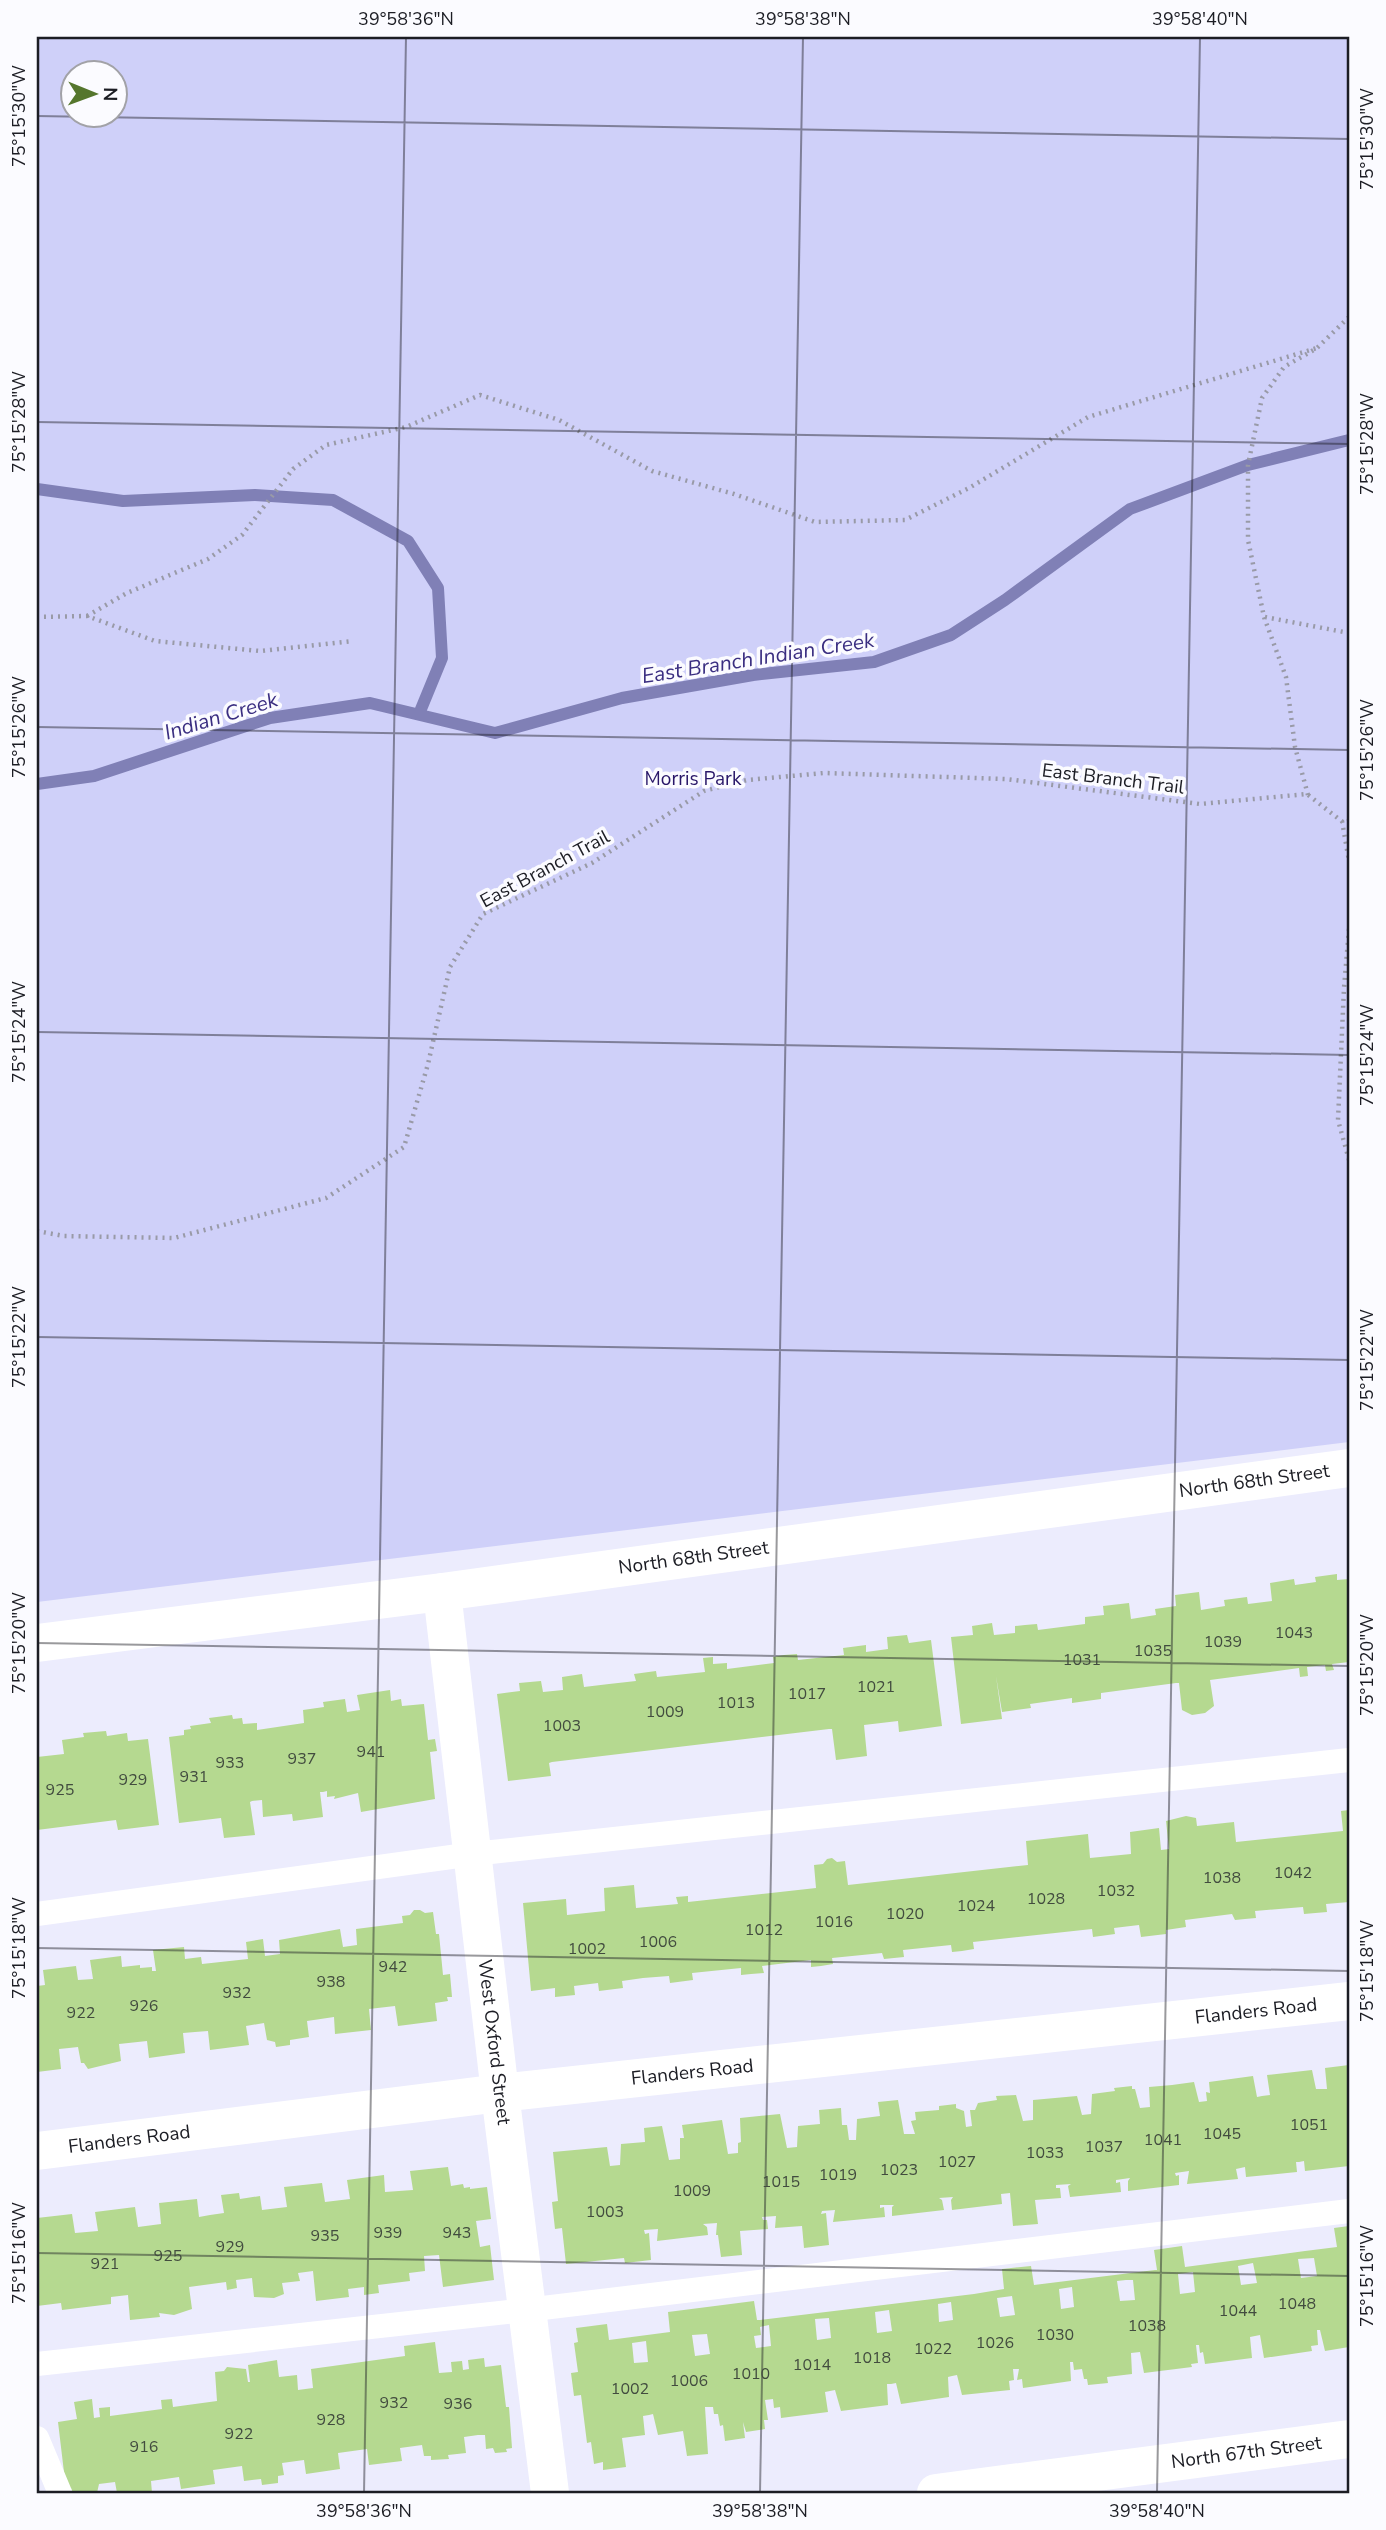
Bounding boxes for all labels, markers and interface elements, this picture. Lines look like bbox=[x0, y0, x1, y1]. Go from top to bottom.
text: 39°58'36"N bbox=[358, 7, 454, 31]
text: 39°58'38"N bbox=[755, 7, 851, 31]
text: 39°58'40"N bbox=[1152, 7, 1248, 31]
north arrow bbox=[60, 60, 130, 130]
text: 75°15'30"W bbox=[7, 65, 31, 167]
text: N bbox=[97, 87, 123, 102]
text: 75°15'30"W bbox=[1355, 88, 1379, 190]
text: 75°15'28"W bbox=[7, 371, 31, 473]
text: 75°15'28"W bbox=[1355, 393, 1379, 495]
water label: East Branch Indian Creek bbox=[640, 626, 877, 690]
text: 75°15'26"W bbox=[7, 676, 31, 778]
water label: Indian Creek bbox=[161, 685, 282, 747]
text: 75°15'26"W bbox=[1355, 699, 1379, 801]
street label: East Branch Trail bbox=[1040, 757, 1186, 801]
park label: Morris Park bbox=[645, 766, 742, 792]
street label: East Branch Trail bbox=[476, 824, 615, 914]
text: 75°15'24"W bbox=[7, 981, 31, 1083]
text: 75°15'24"W bbox=[1355, 1004, 1379, 1106]
text: 75°15'22"W bbox=[7, 1286, 31, 1388]
text: 75°15'22"W bbox=[1355, 1309, 1379, 1411]
street label: North 68th Street bbox=[1178, 1458, 1331, 1504]
street label: North 68th Street bbox=[617, 1534, 771, 1581]
text: 75°15'20"W bbox=[7, 1592, 31, 1694]
text: 75°15'20"W bbox=[1355, 1614, 1379, 1716]
house number: 1043 bbox=[1275, 1622, 1313, 1644]
house number: 1039 bbox=[1204, 1631, 1242, 1653]
house number: 1035 bbox=[1134, 1640, 1172, 1662]
house number: 1031 bbox=[1063, 1649, 1101, 1671]
house number: 1021 bbox=[857, 1676, 895, 1698]
house number: 1017 bbox=[788, 1683, 826, 1705]
house number: 1013 bbox=[717, 1692, 755, 1714]
house number: 1009 bbox=[646, 1701, 684, 1723]
house number: 1003 bbox=[543, 1715, 581, 1737]
house number: 941 bbox=[357, 1741, 385, 1763]
house number: 937 bbox=[288, 1748, 316, 1770]
house number: 933 bbox=[216, 1752, 244, 1774]
house number: 931 bbox=[180, 1766, 208, 1788]
house number: 929 bbox=[119, 1769, 147, 1791]
house number: 925 bbox=[46, 1779, 74, 1801]
house number: 1042 bbox=[1274, 1862, 1312, 1884]
house number: 1038 bbox=[1203, 1867, 1241, 1889]
house number: 1032 bbox=[1097, 1880, 1135, 1902]
house number: 1028 bbox=[1027, 1888, 1065, 1910]
house number: 1024 bbox=[957, 1895, 996, 1917]
text: 75°15'18"W bbox=[7, 1897, 31, 1999]
house number: 1020 bbox=[886, 1903, 924, 1925]
house number: 1016 bbox=[815, 1911, 853, 1933]
house number: 1012 bbox=[745, 1919, 783, 1941]
text: 75°15'18"W bbox=[1355, 1920, 1379, 2022]
house number: 1006 bbox=[639, 1931, 677, 1953]
house number: 1002 bbox=[568, 1938, 606, 1960]
house number: 942 bbox=[379, 1956, 407, 1978]
street label: West Oxford Street bbox=[472, 1958, 517, 2126]
house number: 938 bbox=[317, 1971, 345, 1993]
house number: 932 bbox=[223, 1982, 251, 2004]
street label: Flanders Road bbox=[1193, 1992, 1319, 2031]
house number: 926 bbox=[130, 1995, 158, 2017]
house number: 922 bbox=[67, 2002, 95, 2024]
street label: Flanders Road bbox=[630, 2053, 755, 2092]
house number: 1051 bbox=[1290, 2114, 1328, 2136]
street label: Flanders Road bbox=[67, 2119, 192, 2160]
house number: 1045 bbox=[1203, 2123, 1241, 2145]
house number: 1041 bbox=[1144, 2129, 1182, 2151]
house number: 1037 bbox=[1085, 2136, 1123, 2158]
house number: 1033 bbox=[1026, 2142, 1064, 2164]
house number: 1027 bbox=[938, 2151, 976, 2173]
house number: 1023 bbox=[880, 2159, 918, 2181]
house number: 1019 bbox=[819, 2164, 857, 2186]
house number: 1015 bbox=[762, 2171, 800, 2193]
house number: 1009 bbox=[673, 2180, 711, 2202]
house number: 1003 bbox=[586, 2201, 624, 2223]
text: 75°15'16"W bbox=[7, 2202, 31, 2304]
house number: 939 bbox=[374, 2222, 402, 2244]
house number: 943 bbox=[443, 2222, 471, 2244]
house number: 935 bbox=[311, 2225, 339, 2247]
text: 75°15'16"W bbox=[1355, 2225, 1379, 2327]
house number: 929 bbox=[216, 2236, 244, 2258]
house number: 925 bbox=[154, 2245, 182, 2267]
house number: 921 bbox=[91, 2253, 119, 2275]
house number: 1048 bbox=[1278, 2293, 1316, 2315]
house number: 1044 bbox=[1219, 2300, 1258, 2322]
house number: 1038 bbox=[1128, 2315, 1166, 2337]
house number: 1030 bbox=[1036, 2324, 1074, 2346]
house number: 1026 bbox=[976, 2332, 1014, 2354]
house number: 1022 bbox=[914, 2338, 952, 2360]
house number: 1018 bbox=[853, 2347, 891, 2369]
house number: 1014 bbox=[793, 2354, 832, 2376]
house number: 1010 bbox=[732, 2363, 770, 2385]
house number: 1006 bbox=[670, 2370, 708, 2392]
house number: 1002 bbox=[611, 2378, 649, 2400]
house number: 932 bbox=[380, 2392, 408, 2414]
house number: 936 bbox=[444, 2393, 472, 2415]
house number: 928 bbox=[317, 2409, 345, 2431]
house number: 922 bbox=[225, 2423, 253, 2445]
street label: North 67th Street bbox=[1170, 2430, 1323, 2475]
house number: 916 bbox=[130, 2436, 158, 2458]
text: 39°58'36"N bbox=[316, 2499, 412, 2523]
text: 39°58'38"N bbox=[712, 2499, 808, 2523]
text: 39°58'40"N bbox=[1109, 2499, 1205, 2523]

